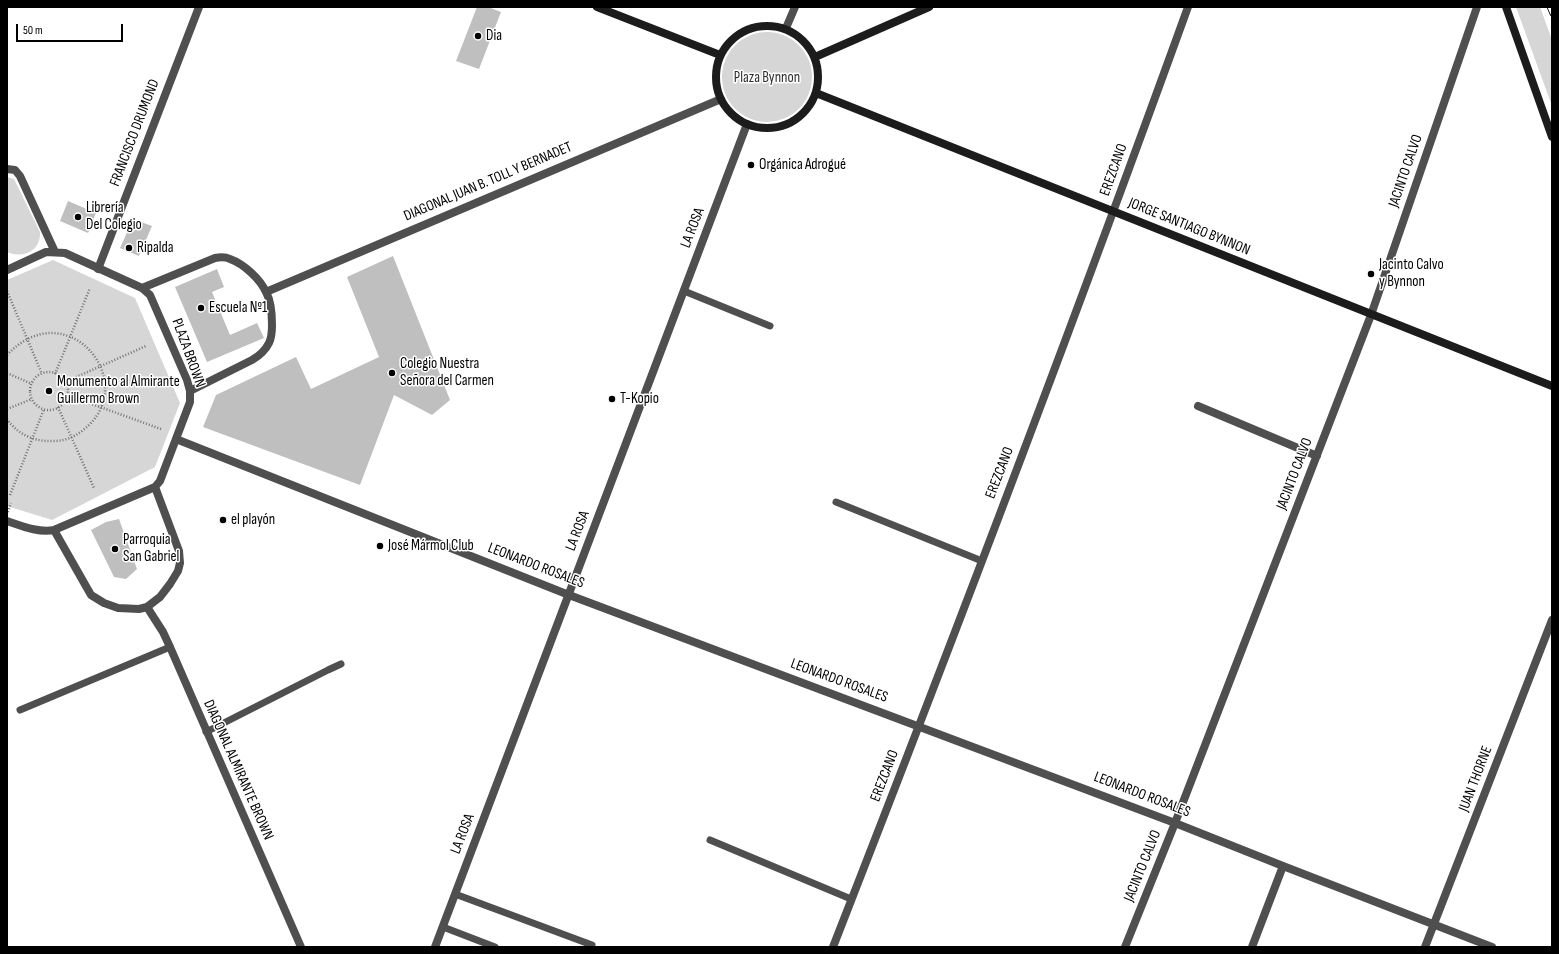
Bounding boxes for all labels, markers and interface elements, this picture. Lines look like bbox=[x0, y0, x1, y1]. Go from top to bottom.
scale bar bbox=[18, 16, 125, 42]
text: 50 m bbox=[23, 23, 43, 38]
place label: Dia bbox=[486, 27, 502, 45]
marker: Dia bbox=[473, 31, 483, 41]
park label: Plaza Bynnon bbox=[734, 69, 800, 87]
street label: FRANCISCO DRUMOND bbox=[106, 77, 164, 189]
street label: JACINTO CALVO bbox=[1385, 132, 1427, 210]
street label: DIAGONAL JUAN B. TOLL Y BERNADET bbox=[401, 138, 575, 226]
street label: EREZCANO bbox=[1096, 142, 1132, 198]
place label: Orgánica Adrogué bbox=[759, 156, 846, 174]
marker: Orgánica Adrogué bbox=[746, 160, 756, 170]
street label: JORGE SANTIAGO BYNNON bbox=[1125, 194, 1253, 260]
place label: Librería Del Colegio bbox=[86, 199, 142, 234]
street label: LA ROSA bbox=[677, 205, 709, 251]
marker: Librería Del Colegio bbox=[73, 212, 83, 222]
place label: Ripalda bbox=[137, 239, 174, 257]
marker: Ripalda bbox=[124, 243, 134, 253]
place label: Jacinto Calvo y Bynnon bbox=[1379, 256, 1444, 291]
marker: Jacinto Calvo y Bynnon bbox=[1366, 269, 1376, 279]
place label: Escuela Nº1 bbox=[209, 299, 267, 317]
marker: Escuela Nº1 bbox=[196, 303, 206, 313]
street label: PLAZA BROWN bbox=[167, 316, 209, 390]
place label: Colegio Nuestra Señora del Carmen bbox=[400, 355, 494, 390]
marker: Colegio Nuestra Señora del Carmen bbox=[387, 368, 397, 378]
place label: Monumento al Almirante Guillermo Brown bbox=[57, 373, 180, 408]
marker: Monumento al Almirante Guillermo Brown bbox=[44, 386, 54, 396]
place label: T-Kopio bbox=[620, 390, 659, 408]
marker: T-Kopio bbox=[607, 394, 617, 404]
street label: JACINTO CALVO bbox=[1273, 436, 1317, 512]
street label: EREZCANO bbox=[982, 445, 1018, 501]
street label: LA ROSA bbox=[562, 508, 594, 554]
place label: el playón bbox=[231, 511, 275, 529]
marker: el playón bbox=[218, 515, 228, 525]
place label: Parroquia San Gabriel bbox=[123, 531, 179, 566]
place label: José Mármol Club bbox=[388, 537, 474, 555]
street label: LEONARDO ROSALES bbox=[485, 539, 587, 593]
marker: José Mármol Club bbox=[375, 541, 385, 551]
marker: Parroquia San Gabriel bbox=[110, 544, 120, 554]
street label: LEONARDO ROSALES bbox=[788, 655, 890, 707]
street label: DIAGONAL ALMIRANTE BROWN bbox=[199, 697, 277, 843]
street label: JUAN THORNE bbox=[1455, 744, 1497, 814]
street label: EREZCANO bbox=[867, 748, 903, 804]
street label: LEONARDO ROSALES bbox=[1091, 768, 1193, 822]
street label: LA ROSA bbox=[447, 811, 479, 857]
street label: JACINTO CALVO bbox=[1121, 828, 1165, 904]

